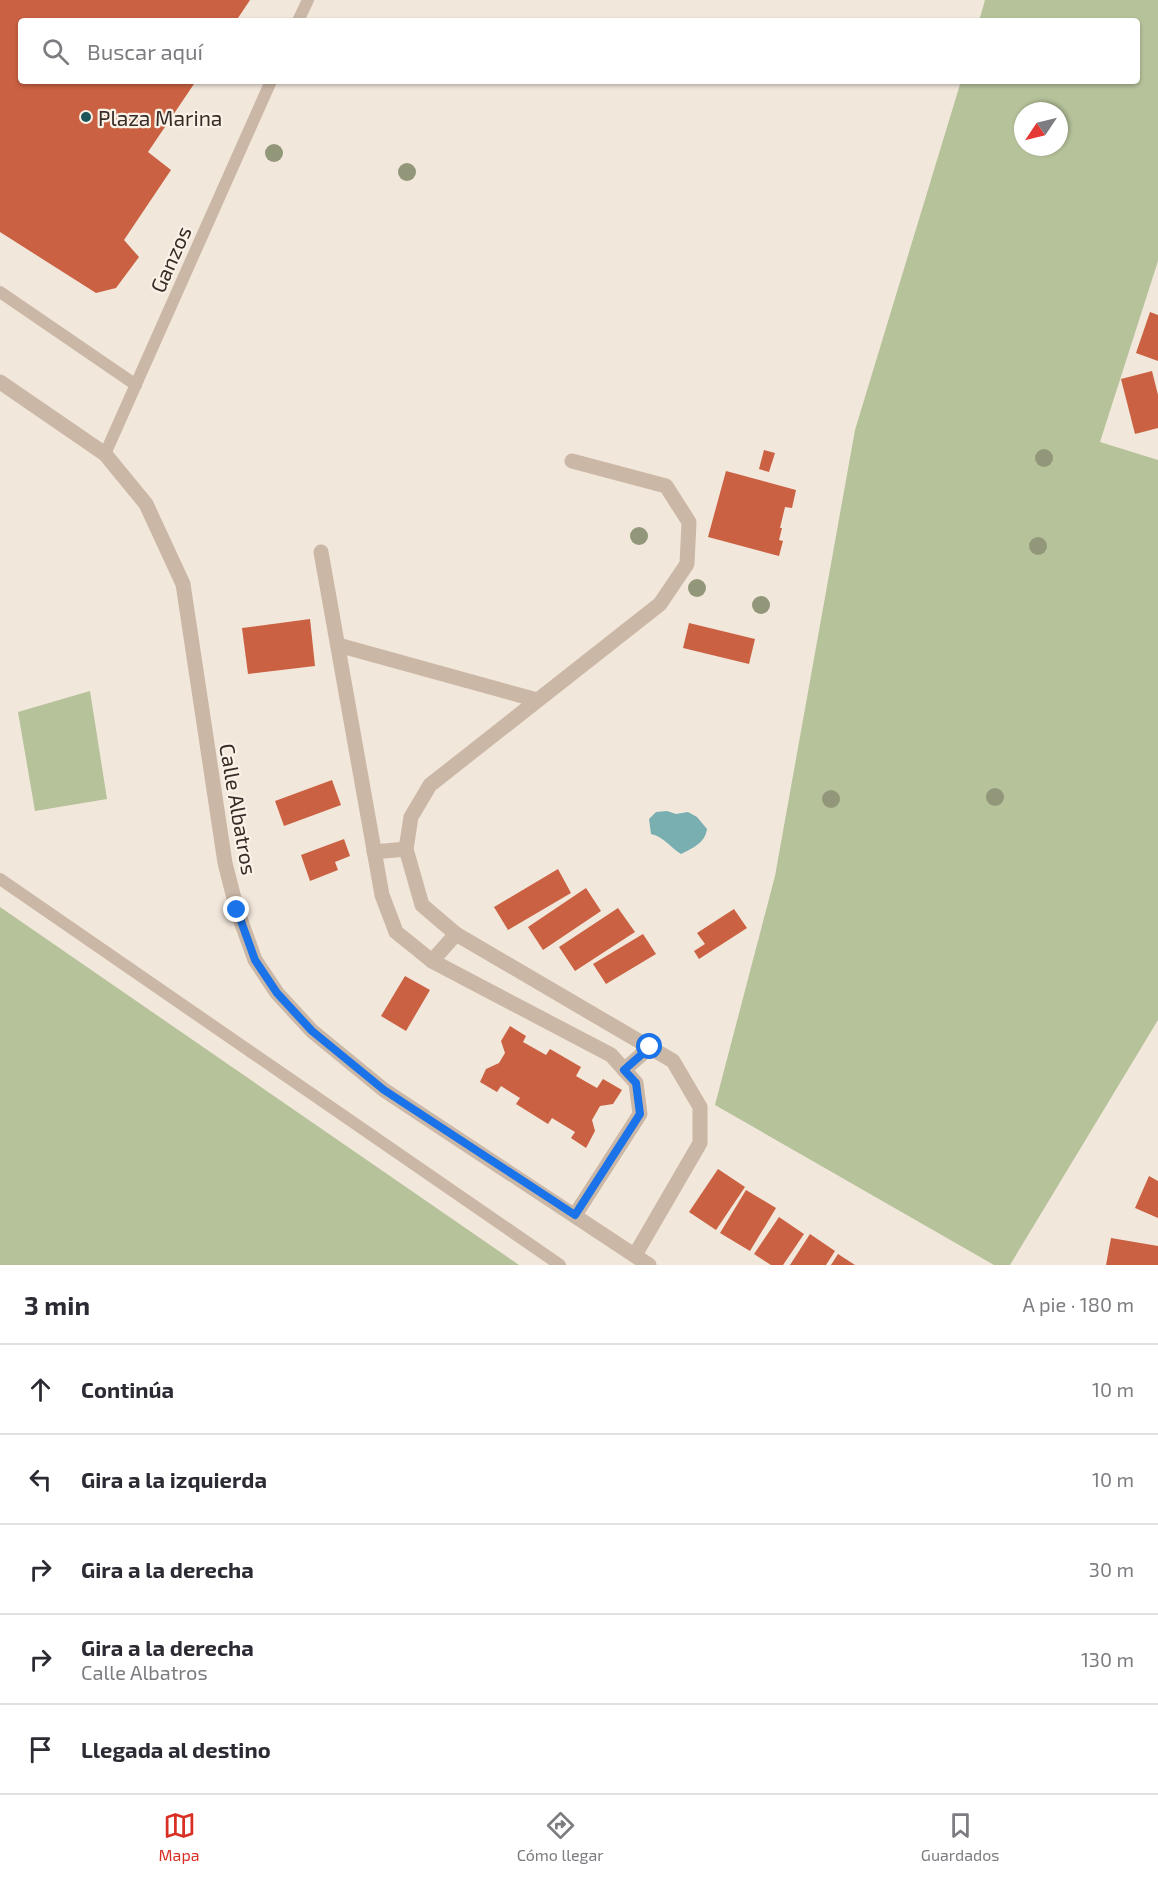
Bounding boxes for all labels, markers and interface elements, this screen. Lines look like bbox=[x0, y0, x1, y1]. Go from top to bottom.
search box bbox=[18, 18, 1140, 84]
icon: search bbox=[39, 35, 72, 68]
text: Buscar aquí bbox=[87, 38, 203, 64]
north arrow bbox=[1014, 102, 1068, 156]
place label: Plaza Marina bbox=[98, 105, 222, 130]
marker: Plaza Marina bbox=[79, 110, 93, 124]
street label: Ganzos bbox=[144, 222, 196, 296]
street label: Calle Albatros bbox=[215, 741, 263, 877]
route end bbox=[223, 896, 249, 922]
route start bbox=[636, 1033, 662, 1059]
text: 3 min bbox=[24, 1289, 90, 1320]
text: A pie · 180 m bbox=[1023, 1292, 1134, 1316]
icon: ahead bbox=[24, 1373, 57, 1406]
text: Continúa bbox=[81, 1376, 174, 1402]
text: 10 m bbox=[1092, 1377, 1134, 1401]
icon: left bbox=[24, 1463, 57, 1496]
text: Gira a la izquierda bbox=[81, 1466, 267, 1492]
text: 10 m bbox=[1092, 1467, 1134, 1491]
icon: right bbox=[24, 1553, 57, 1586]
text: Gira a la derecha bbox=[81, 1556, 254, 1582]
text: 30 m bbox=[1089, 1557, 1134, 1581]
text: Gira a la derecha bbox=[81, 1634, 254, 1660]
icon: right bbox=[24, 1643, 57, 1676]
text: 130 m bbox=[1081, 1647, 1134, 1671]
text: Calle Albatros bbox=[81, 1660, 208, 1684]
icon: arrive bbox=[24, 1733, 57, 1766]
text: Llegada al destino bbox=[81, 1736, 271, 1762]
tab: Mapa bbox=[159, 1809, 199, 1864]
tab: Cómo llegar bbox=[517, 1809, 604, 1864]
tab: Guardados bbox=[921, 1809, 999, 1864]

